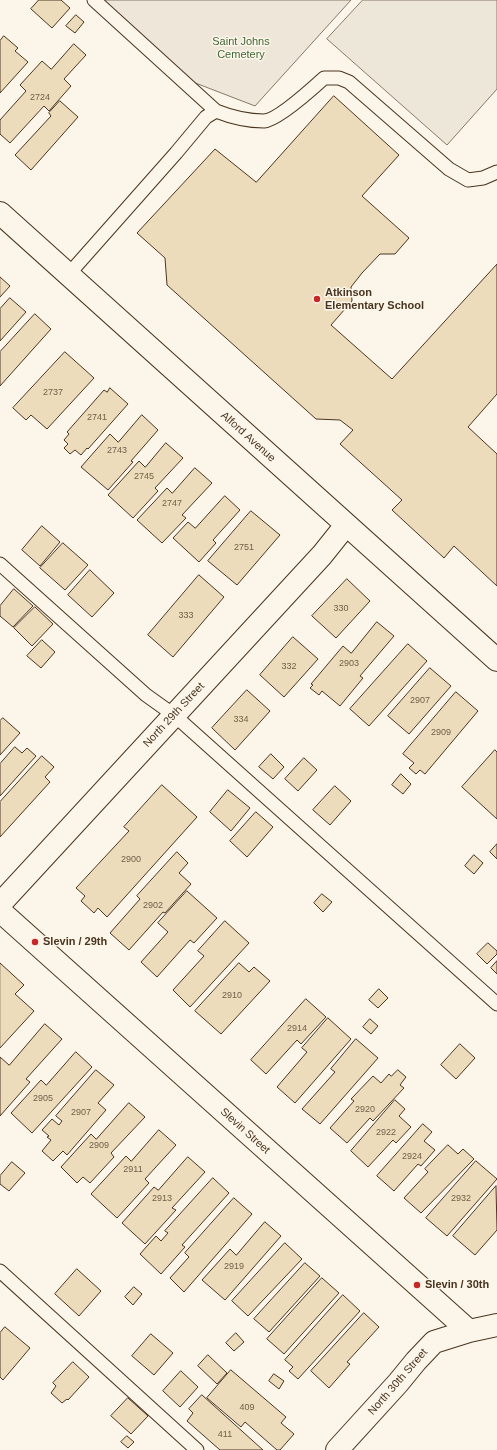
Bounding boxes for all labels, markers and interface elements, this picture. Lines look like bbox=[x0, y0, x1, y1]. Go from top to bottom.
park label: Saint Johns Cemetery bbox=[212, 35, 270, 61]
house number: 2724 bbox=[30, 93, 50, 103]
place label: Atkinson Elementary School bbox=[325, 286, 424, 312]
marker: Atkinson Elementary School bbox=[312, 294, 322, 304]
house number: 2737 bbox=[43, 388, 63, 398]
street label: Alford Avenue bbox=[218, 409, 278, 465]
house number: 2741 bbox=[87, 413, 107, 423]
house number: 2743 bbox=[107, 446, 127, 456]
house number: 2745 bbox=[134, 472, 154, 482]
house number: 2747 bbox=[162, 499, 182, 509]
house number: 2751 bbox=[234, 543, 254, 553]
house number: 330 bbox=[333, 604, 349, 614]
house number: 333 bbox=[178, 611, 194, 621]
house number: 2903 bbox=[339, 659, 359, 669]
house number: 332 bbox=[281, 662, 297, 672]
street label: North 29th Street bbox=[141, 680, 207, 750]
house number: 2907 bbox=[410, 696, 430, 706]
house number: 334 bbox=[233, 715, 249, 725]
house number: 2909 bbox=[431, 728, 451, 738]
house number: 2900 bbox=[121, 855, 141, 865]
house number: 2902 bbox=[143, 901, 163, 911]
place label: Slevin / 29th bbox=[43, 935, 107, 949]
marker: Slevin / 29th bbox=[30, 937, 40, 947]
house number: 2910 bbox=[222, 991, 242, 1001]
house number: 2914 bbox=[287, 1024, 307, 1034]
house number: 2905 bbox=[33, 1094, 53, 1104]
street label: Slevin Street bbox=[217, 1105, 273, 1157]
house number: 2920 bbox=[355, 1105, 375, 1115]
house number: 2907 bbox=[71, 1108, 91, 1118]
house number: 2922 bbox=[376, 1128, 396, 1138]
house number: 2909 bbox=[89, 1141, 109, 1151]
house number: 2924 bbox=[402, 1152, 422, 1162]
house number: 2911 bbox=[123, 1165, 143, 1175]
house number: 2913 bbox=[152, 1194, 172, 1204]
house number: 2932 bbox=[451, 1194, 471, 1204]
house number: 2919 bbox=[224, 1262, 244, 1272]
place label: Slevin / 30th bbox=[425, 1278, 489, 1292]
marker: Slevin / 30th bbox=[412, 1280, 422, 1290]
street label: North 30th Street bbox=[366, 1346, 430, 1418]
house number: 409 bbox=[239, 1403, 255, 1413]
house number: 411 bbox=[218, 1430, 232, 1440]

